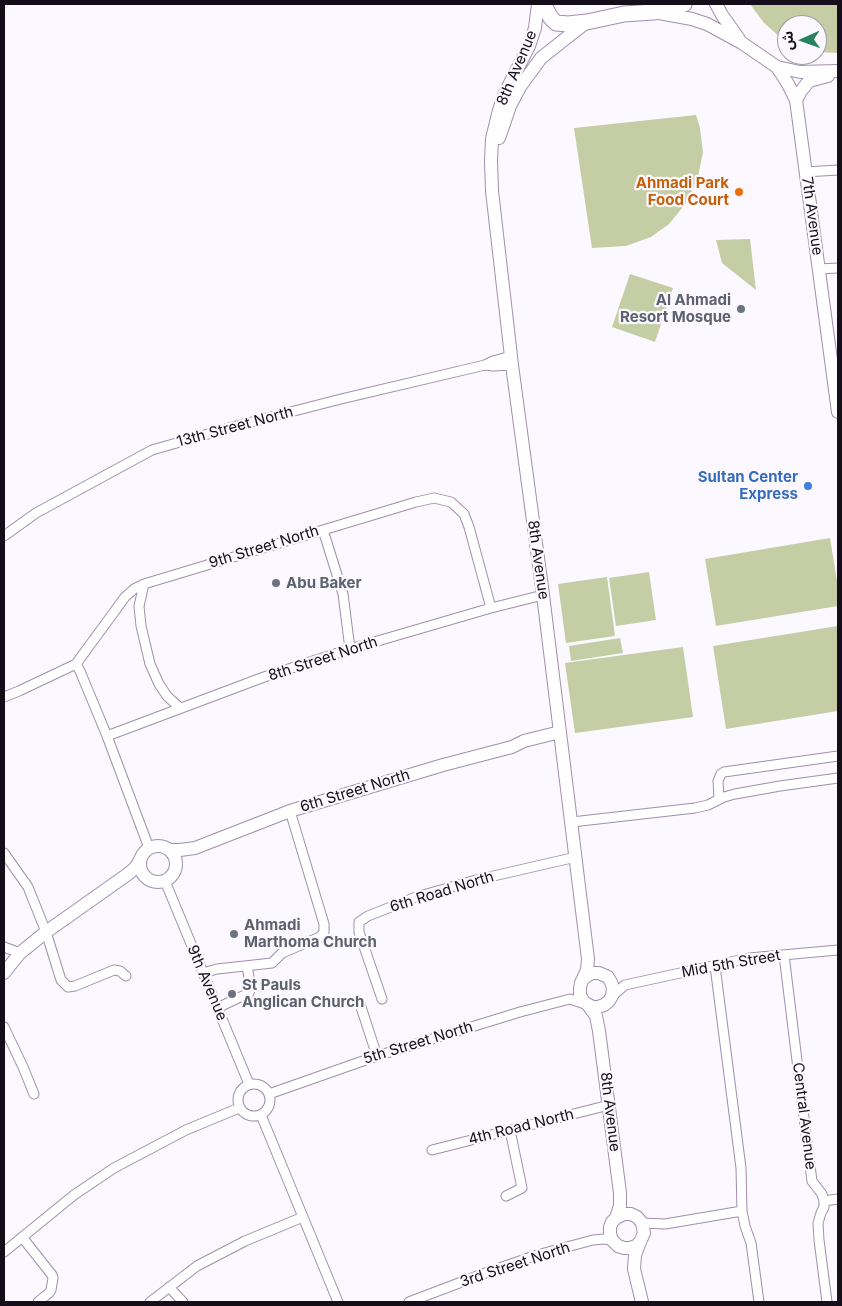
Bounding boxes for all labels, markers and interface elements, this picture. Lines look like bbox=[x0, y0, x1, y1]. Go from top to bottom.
north arrow bbox=[777, 15, 827, 65]
street label: 8th Avenue bbox=[493, 28, 541, 108]
text: ش bbox=[779, 31, 796, 50]
place label: Ahmadi Park Food Court bbox=[636, 174, 729, 209]
street label: 7th Avenue bbox=[798, 176, 826, 256]
marker: Ahmadi Park Food Court bbox=[733, 186, 745, 198]
place label: Al Ahmadi Resort Mosque bbox=[620, 291, 731, 326]
marker: Al Ahmadi Resort Mosque bbox=[735, 303, 747, 315]
street label: 13th Street North bbox=[175, 403, 295, 451]
place label: Sultan Center Express bbox=[698, 468, 798, 503]
marker: Sultan Center Express bbox=[802, 480, 814, 492]
street label: 8th Avenue bbox=[524, 519, 552, 601]
street label: 9th Street North bbox=[207, 522, 321, 572]
place label: Abu Baker bbox=[286, 574, 362, 592]
marker: Abu Baker bbox=[270, 577, 282, 589]
street label: 8th Street North bbox=[266, 633, 380, 685]
street label: 6th Street North bbox=[298, 766, 412, 816]
street label: 6th Road North bbox=[388, 868, 496, 916]
place label: Ahmadi Marthoma Church bbox=[244, 916, 377, 951]
marker: Ahmadi Marthoma Church bbox=[228, 928, 240, 940]
street label: 9th Avenue bbox=[183, 943, 231, 1023]
street label: Mid 5th Street bbox=[680, 946, 782, 982]
place label: St Pauls Anglican Church bbox=[242, 976, 364, 1011]
marker: St Pauls Anglican Church bbox=[226, 988, 238, 1000]
street label: 5th Street North bbox=[361, 1018, 475, 1068]
street label: Central Avenue bbox=[788, 1061, 820, 1171]
street label: 8th Avenue bbox=[596, 1071, 624, 1153]
street label: 4th Road North bbox=[466, 1105, 576, 1149]
street label: 3rd Street North bbox=[458, 1239, 572, 1291]

